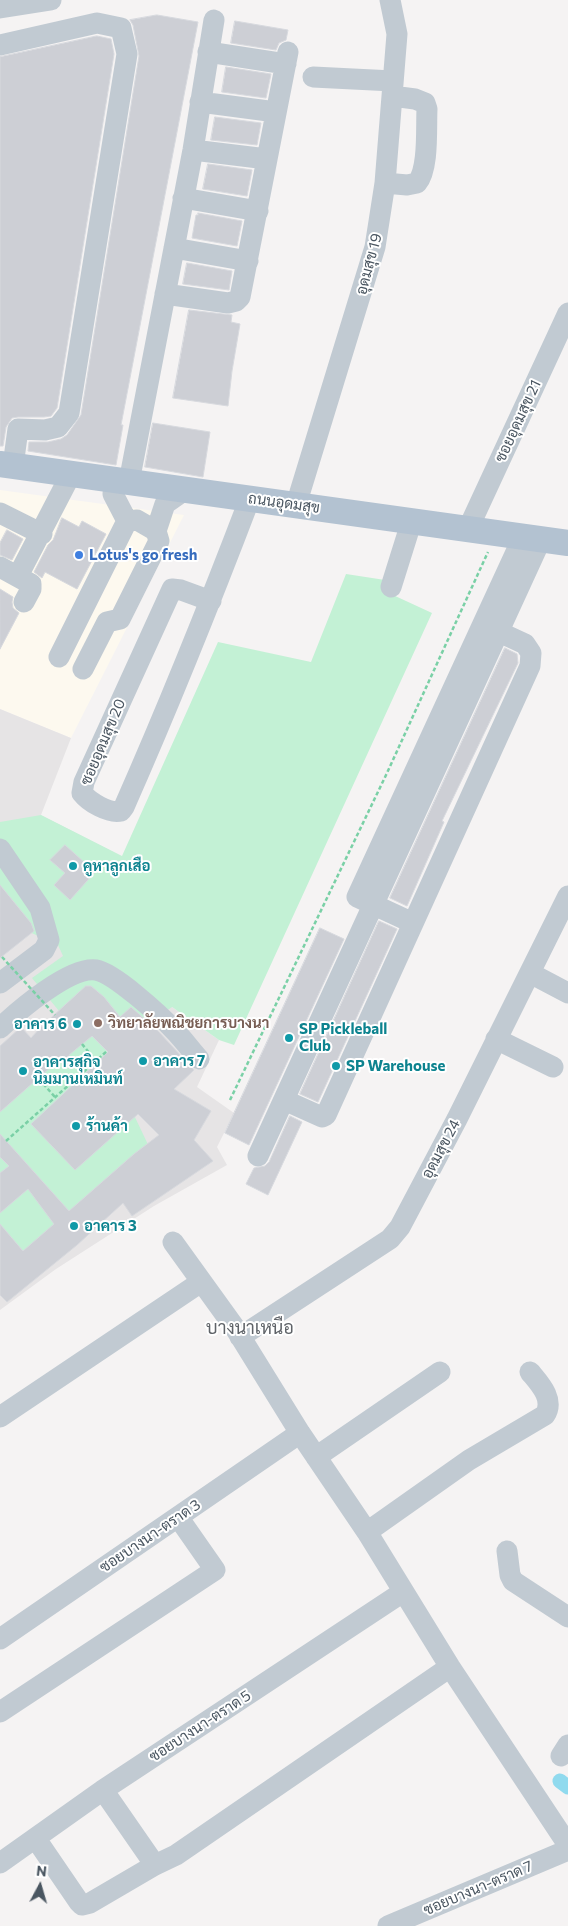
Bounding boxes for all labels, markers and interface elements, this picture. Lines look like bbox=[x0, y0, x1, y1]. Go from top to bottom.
street label: อุดมสุข 19 bbox=[352, 231, 386, 297]
street label: ซอยอุดมสุข 21 bbox=[491, 377, 545, 465]
street label: ถนนอุดมสุข bbox=[247, 489, 321, 517]
place label: Lotus's go fresh bbox=[89, 546, 197, 564]
marker: Lotus's go fresh bbox=[73, 549, 85, 561]
street label: ซอยอุดมสุข 20 bbox=[77, 696, 129, 788]
place label: คูหาลูกเสือ bbox=[83, 857, 151, 875]
marker: คูหาลูกเสือ bbox=[67, 860, 79, 872]
place label: วิทยาลัยพณิชยการบางนา bbox=[108, 1014, 269, 1032]
place label: อาคาร 6 bbox=[14, 1015, 67, 1033]
marker: วิทยาลัยพณิชยการบางนา bbox=[92, 1017, 104, 1029]
marker: อาคาร 6 bbox=[71, 1018, 83, 1030]
place label: SP Pickleball Club bbox=[299, 1020, 387, 1055]
marker: SP Pickleball Club bbox=[283, 1032, 295, 1044]
place label: อาคาร 7 bbox=[153, 1052, 205, 1070]
place label: อาคารสุกิจ นิมมานเหมินท์ bbox=[33, 1053, 123, 1088]
marker: อาคาร 7 bbox=[137, 1055, 149, 1067]
place label: SP Warehouse bbox=[346, 1057, 445, 1075]
marker: SP Warehouse bbox=[330, 1060, 342, 1072]
marker: อาคารสุกิจ นิมมานเหมินท์ bbox=[17, 1065, 29, 1077]
street label: อุดมสุข 24 bbox=[418, 1116, 464, 1182]
place label: ร้านค้า bbox=[86, 1117, 128, 1135]
marker: ร้านค้า bbox=[70, 1120, 82, 1132]
place label: อาคาร 3 bbox=[84, 1217, 137, 1235]
marker: อาคาร 3 bbox=[68, 1220, 80, 1232]
district label: บางนาเหนือ bbox=[206, 1317, 294, 1339]
street label: ซอยบางนา-ตราด 3 bbox=[96, 1496, 204, 1576]
street label: ซอยบางนา-ตราด 5 bbox=[146, 1686, 254, 1766]
street label: ซอยบางนา-ตราด 7 bbox=[421, 1857, 535, 1919]
north arrow bbox=[15, 1861, 65, 1911]
text: N bbox=[36, 1862, 48, 1880]

